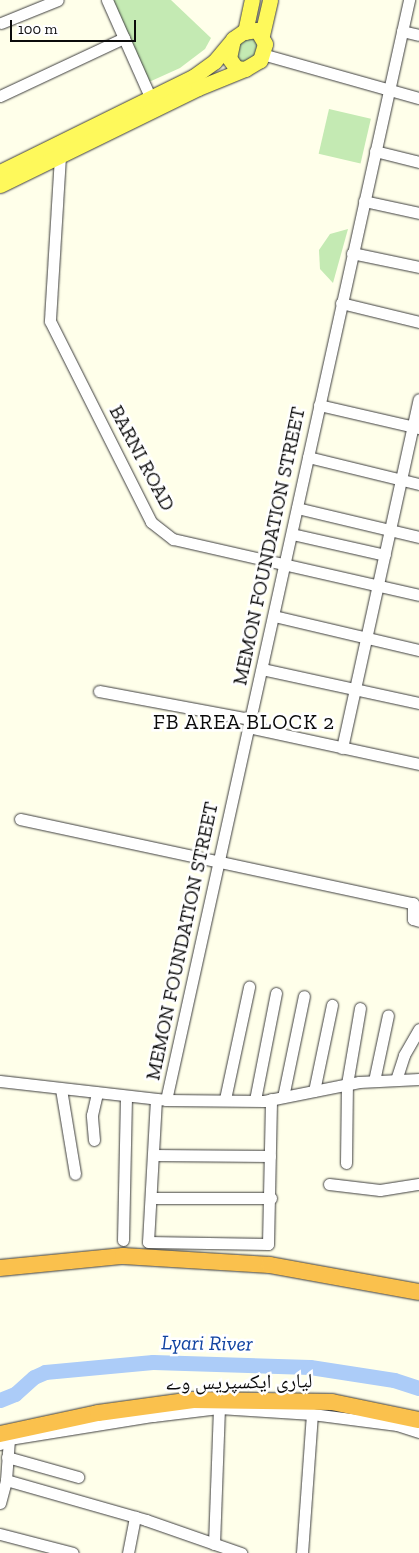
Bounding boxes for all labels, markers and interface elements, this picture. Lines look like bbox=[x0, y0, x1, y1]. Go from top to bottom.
scale bar bbox=[12, 10, 139, 42]
text: 100 m bbox=[18, 20, 57, 38]
street label: BARNI ROAD bbox=[104, 401, 180, 515]
street label: MEMON FOUNDATION STREET bbox=[228, 405, 310, 687]
district label: FB AREA BLOCK 2 bbox=[150, 709, 338, 735]
street label: MEMON FOUNDATION STREET bbox=[141, 800, 223, 1082]
water label: Lyari River bbox=[161, 1330, 253, 1356]
street label: لیاری ایکسپریس وے bbox=[165, 1369, 313, 1395]

